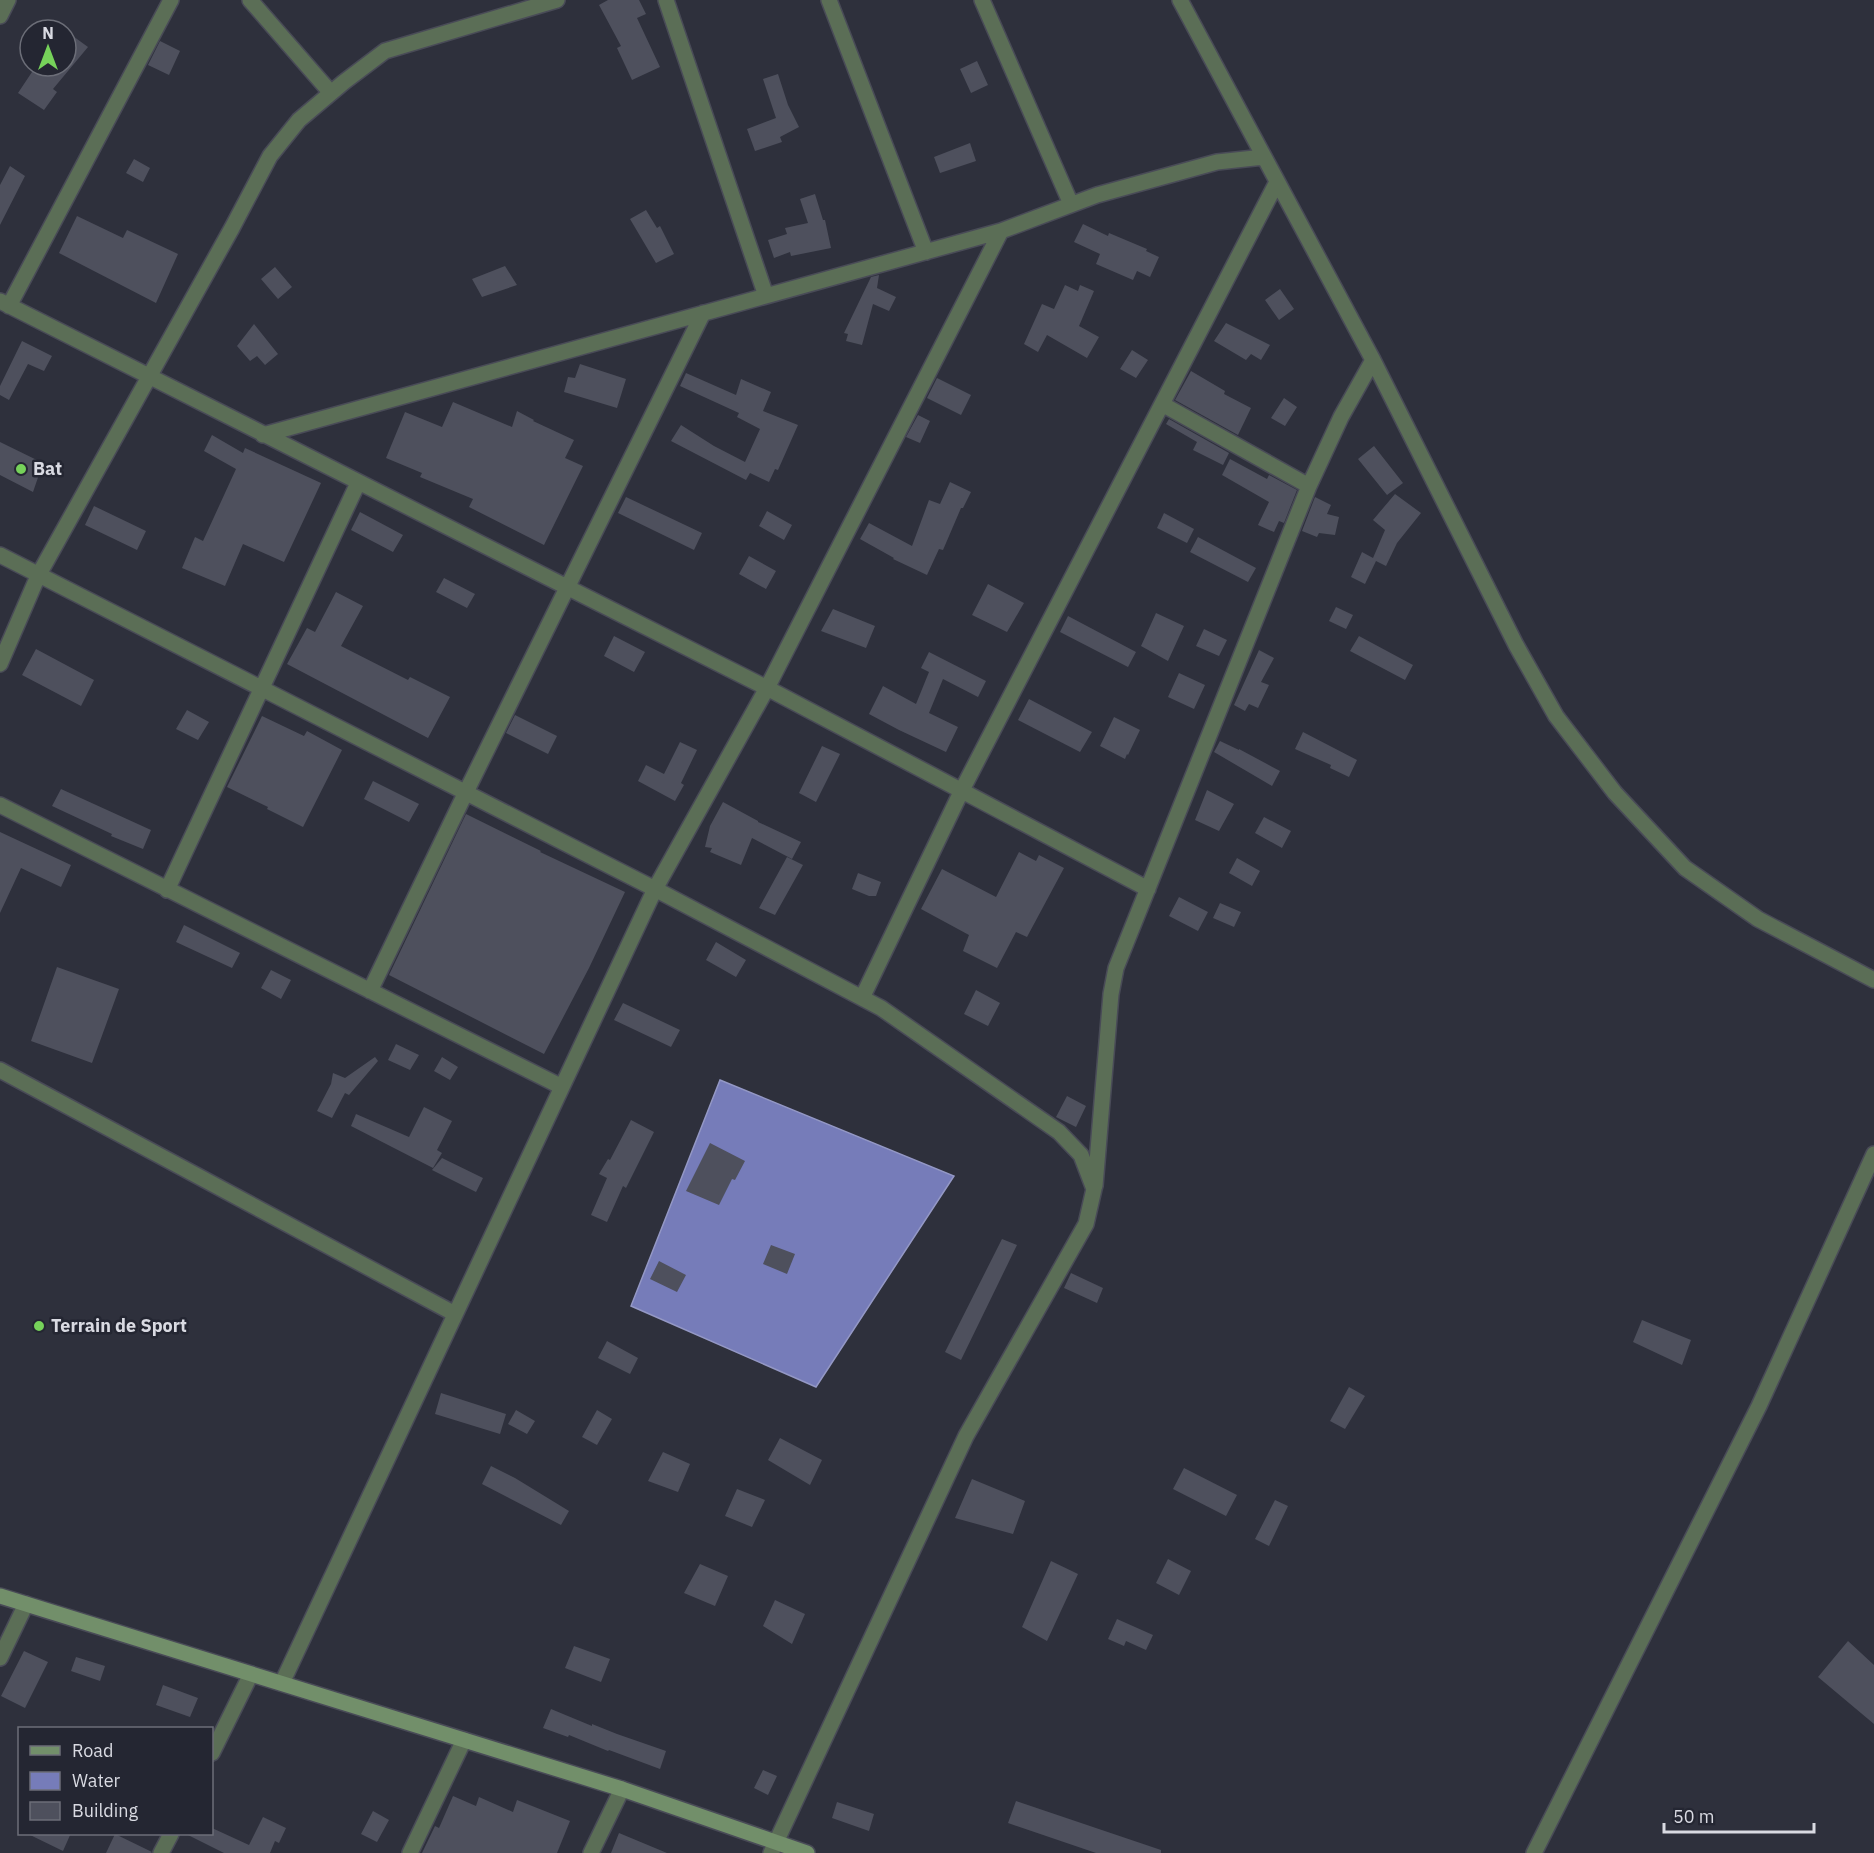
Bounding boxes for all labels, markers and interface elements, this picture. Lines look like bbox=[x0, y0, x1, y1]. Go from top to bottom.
north arrow bbox=[18, 18, 78, 78]
text: N bbox=[42, 23, 54, 43]
place label: Bat bbox=[33, 457, 62, 480]
marker: Bat bbox=[14, 462, 28, 476]
place label: Terrain de Sport bbox=[51, 1314, 187, 1337]
marker: Terrain de Sport bbox=[32, 1319, 46, 1333]
legend bbox=[18, 1727, 213, 1835]
text: Road bbox=[72, 1739, 113, 1762]
text: Water bbox=[72, 1769, 121, 1792]
scale bar bbox=[1664, 1796, 1814, 1834]
text: Building bbox=[72, 1799, 139, 1822]
text: 50 m bbox=[1673, 1805, 1715, 1828]

